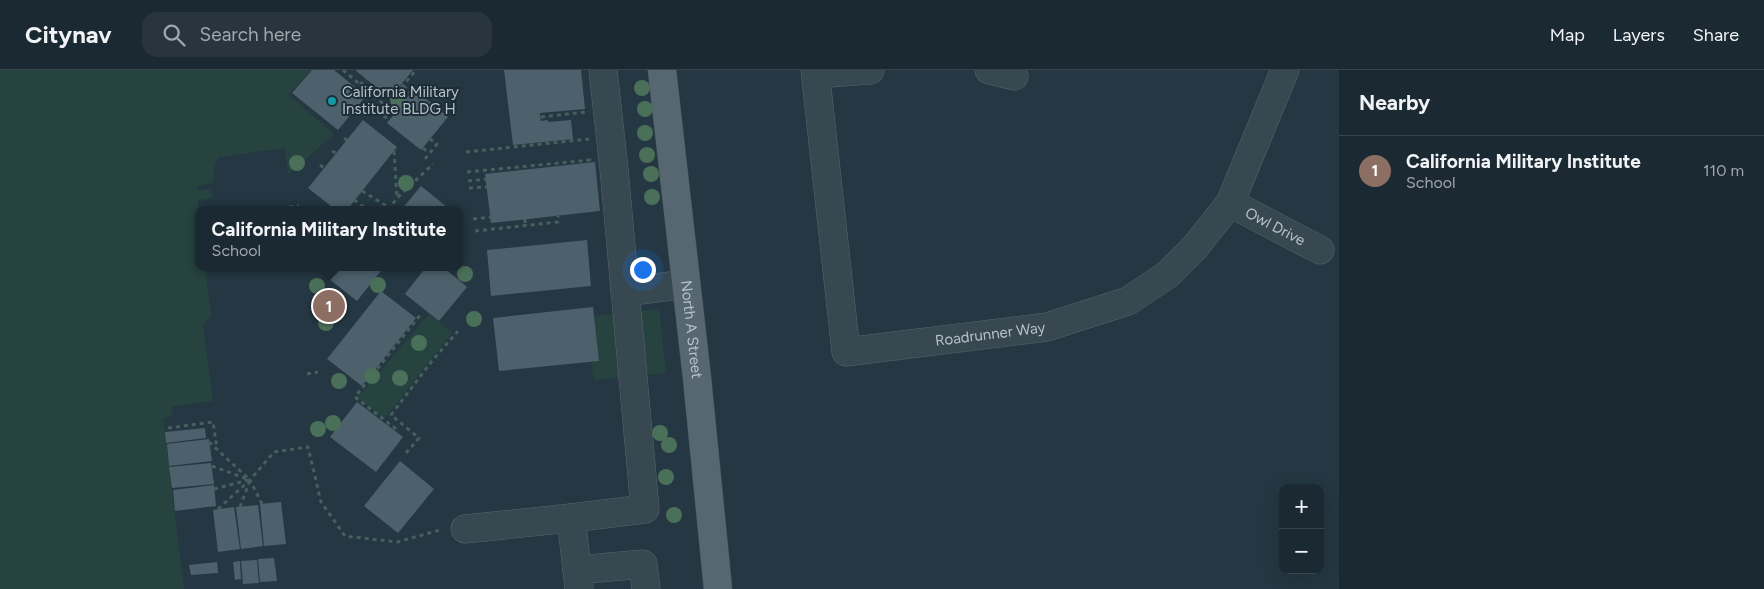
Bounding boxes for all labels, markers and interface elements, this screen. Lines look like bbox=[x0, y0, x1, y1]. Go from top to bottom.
search box bbox=[142, 12, 492, 57]
text: Citynav bbox=[25, 20, 112, 49]
icon: search bbox=[160, 21, 188, 49]
text: Search here bbox=[200, 23, 301, 46]
text: Map bbox=[1550, 24, 1585, 46]
text: Layers bbox=[1613, 24, 1665, 46]
text: Share bbox=[1693, 24, 1739, 46]
place label: California Military Institute BLDG H bbox=[342, 83, 459, 118]
text: Nearby bbox=[1359, 90, 1430, 115]
marker: California Military Institute BLDG H bbox=[326, 95, 338, 107]
text: California Military Institute bbox=[1406, 150, 1641, 173]
text: 1 bbox=[1372, 161, 1378, 180]
text: 110 m bbox=[1703, 161, 1744, 180]
text: School bbox=[1406, 173, 1456, 192]
street label: Owl Drive bbox=[1242, 204, 1308, 250]
popup bbox=[195, 206, 463, 271]
text: California Military Institute bbox=[212, 218, 446, 241]
text: School bbox=[212, 241, 261, 260]
your location bbox=[630, 257, 656, 283]
street label: North A Street bbox=[677, 279, 706, 380]
pin: 1 bbox=[313, 287, 345, 325]
street label: Roadrunner Way bbox=[934, 318, 1046, 350]
map controls bbox=[1279, 484, 1324, 574]
button: + bbox=[1279, 484, 1324, 529]
button: − bbox=[1279, 529, 1324, 574]

